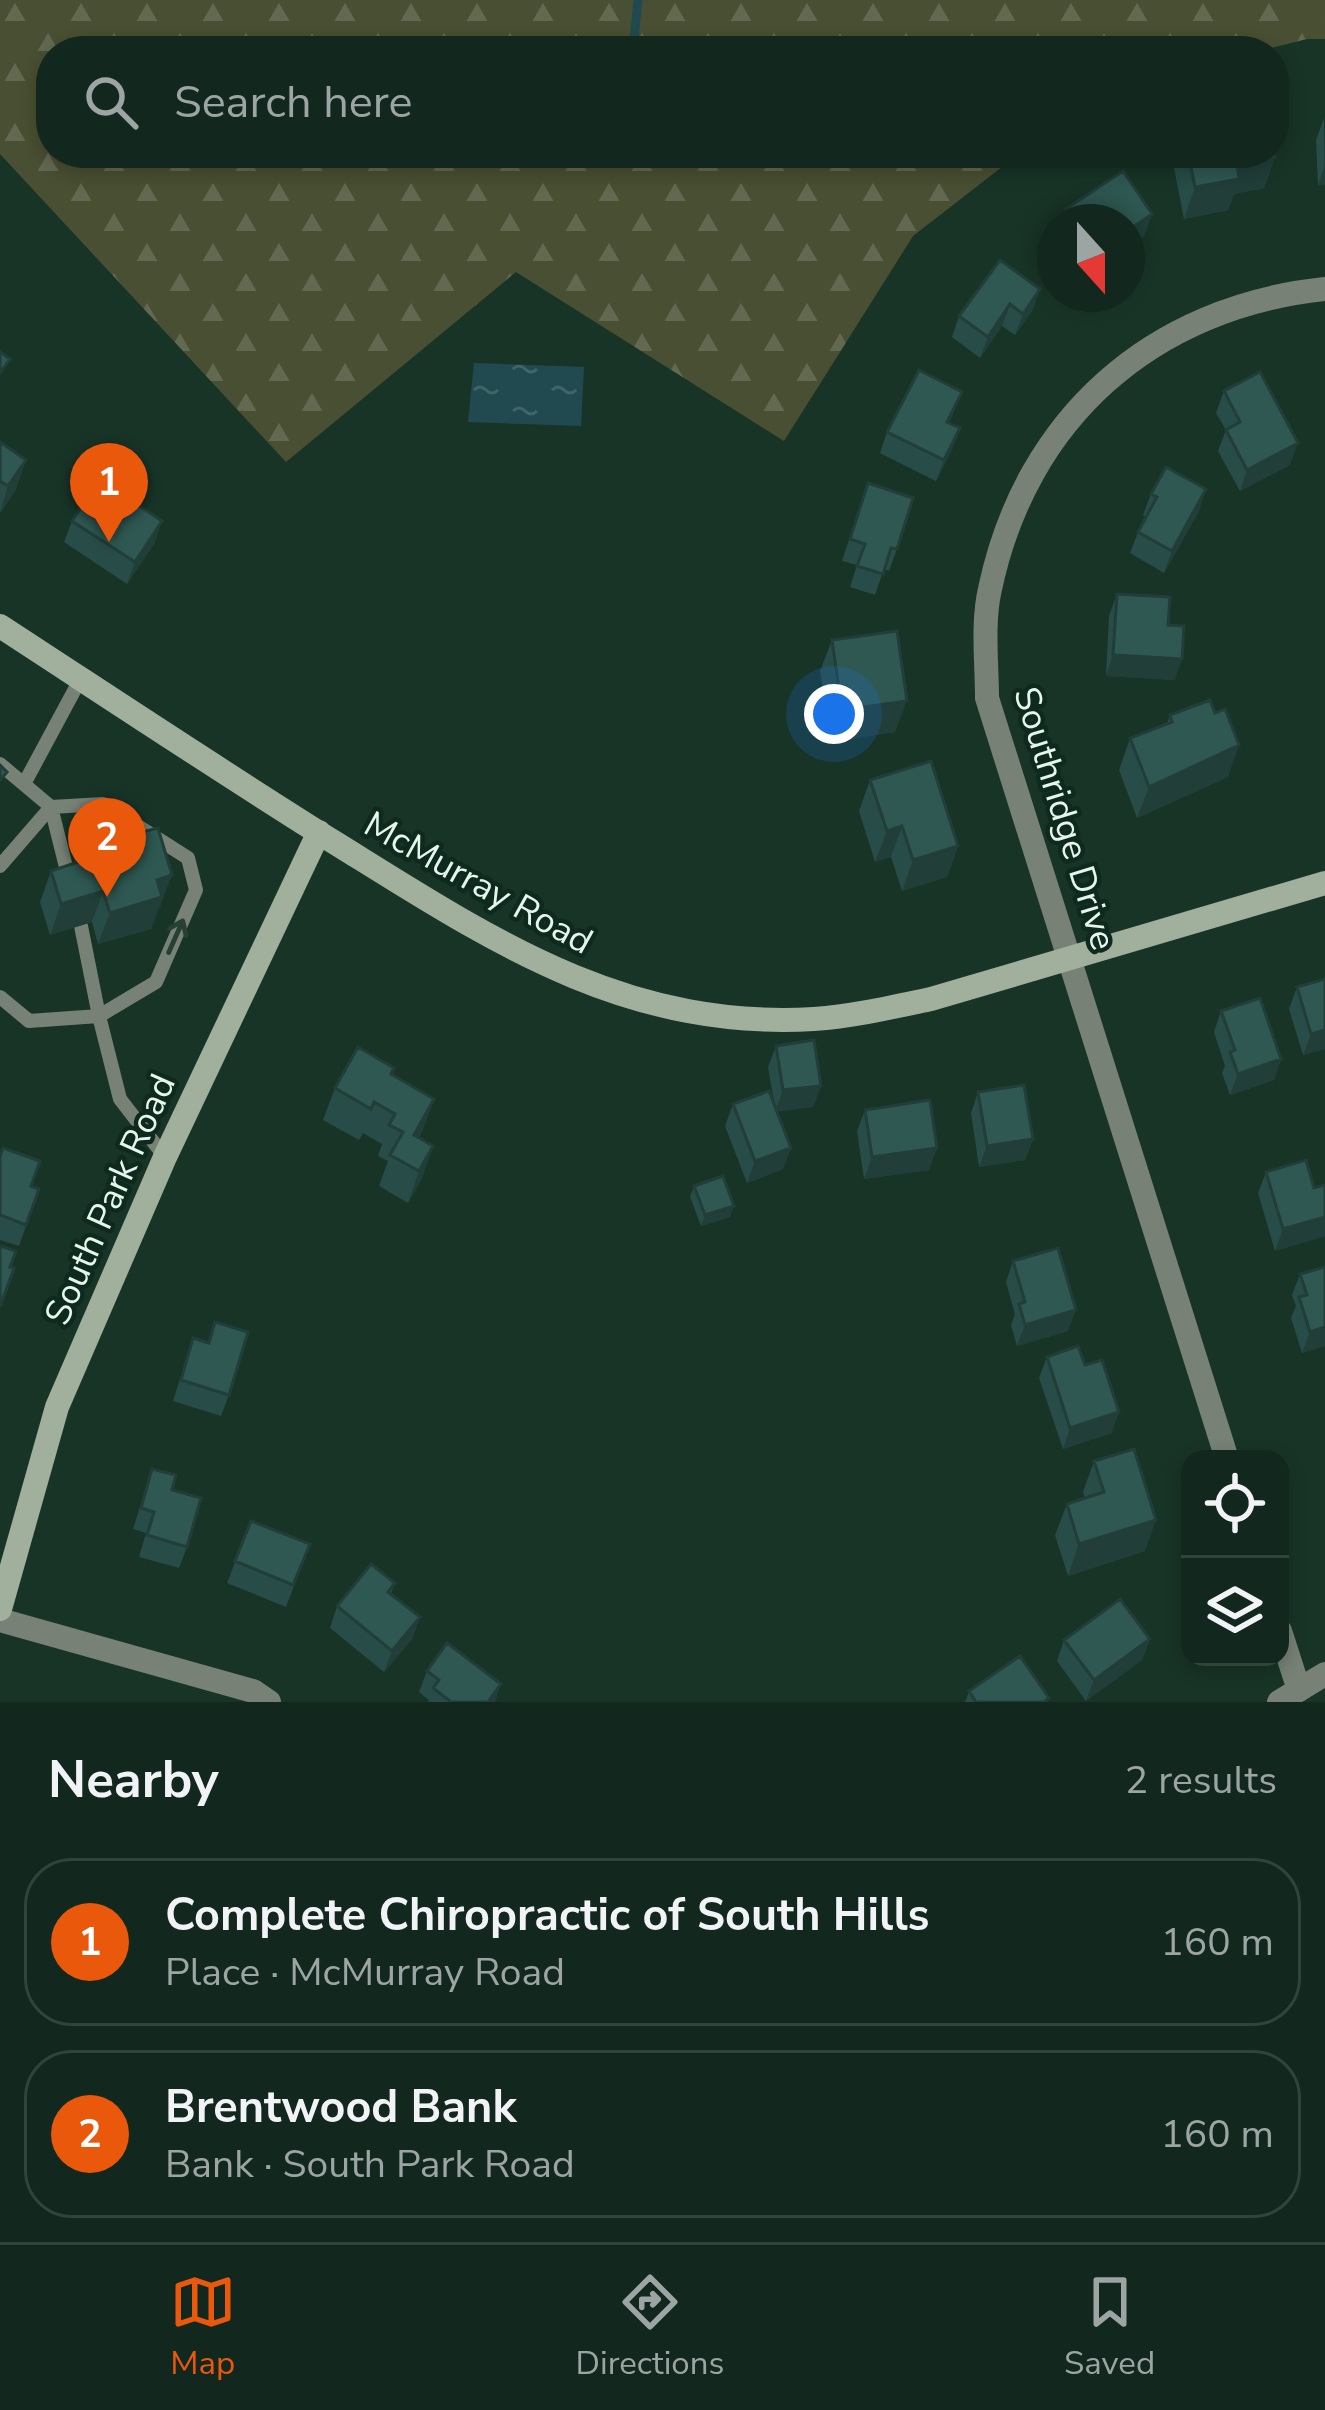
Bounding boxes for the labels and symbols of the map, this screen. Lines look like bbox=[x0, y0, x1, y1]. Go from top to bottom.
north arrow bbox=[1037, 204, 1145, 312]
pin: 1 bbox=[70, 443, 148, 542]
street label: Southridge Drive bbox=[1001, 681, 1128, 956]
your location bbox=[804, 684, 864, 744]
pin: 2 bbox=[68, 798, 146, 897]
street label: McMurray Road bbox=[355, 800, 601, 966]
one-way arrow bbox=[167, 918, 188, 955]
street label: South Park Road bbox=[33, 1067, 188, 1333]

